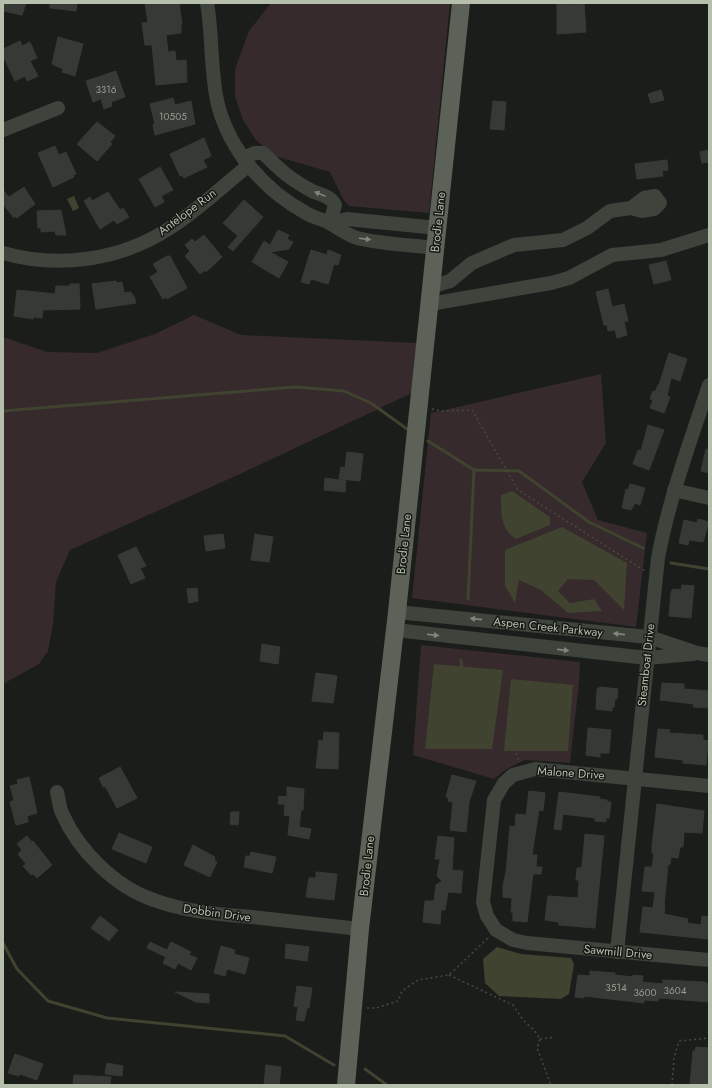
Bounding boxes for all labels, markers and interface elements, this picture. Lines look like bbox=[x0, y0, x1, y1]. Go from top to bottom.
house number: 3316 bbox=[95, 82, 117, 97]
house number: 10505 bbox=[159, 109, 187, 124]
street label: Antelope Run bbox=[154, 184, 220, 240]
one-way arrow bbox=[313, 190, 325, 196]
street label: Brodie Lane bbox=[426, 191, 450, 253]
one-way arrow bbox=[359, 236, 371, 243]
street label: Brodie Lane bbox=[392, 513, 416, 575]
street label: Aspen Creek Parkway bbox=[492, 612, 604, 642]
one-way arrow bbox=[469, 616, 482, 622]
street label: Steamboat Drive bbox=[633, 623, 659, 707]
one-way arrow bbox=[613, 631, 625, 637]
one-way arrow bbox=[427, 632, 439, 638]
one-way arrow bbox=[557, 646, 569, 653]
street label: Malone Drive bbox=[537, 762, 605, 784]
street label: Brodie Lane bbox=[355, 835, 379, 897]
street label: Dobbin Drive bbox=[182, 899, 252, 927]
street label: Sawmill Drive bbox=[583, 940, 653, 964]
house number: 3514 bbox=[605, 980, 627, 995]
house number: 3604 bbox=[663, 983, 687, 998]
house number: 3600 bbox=[633, 985, 657, 1000]

